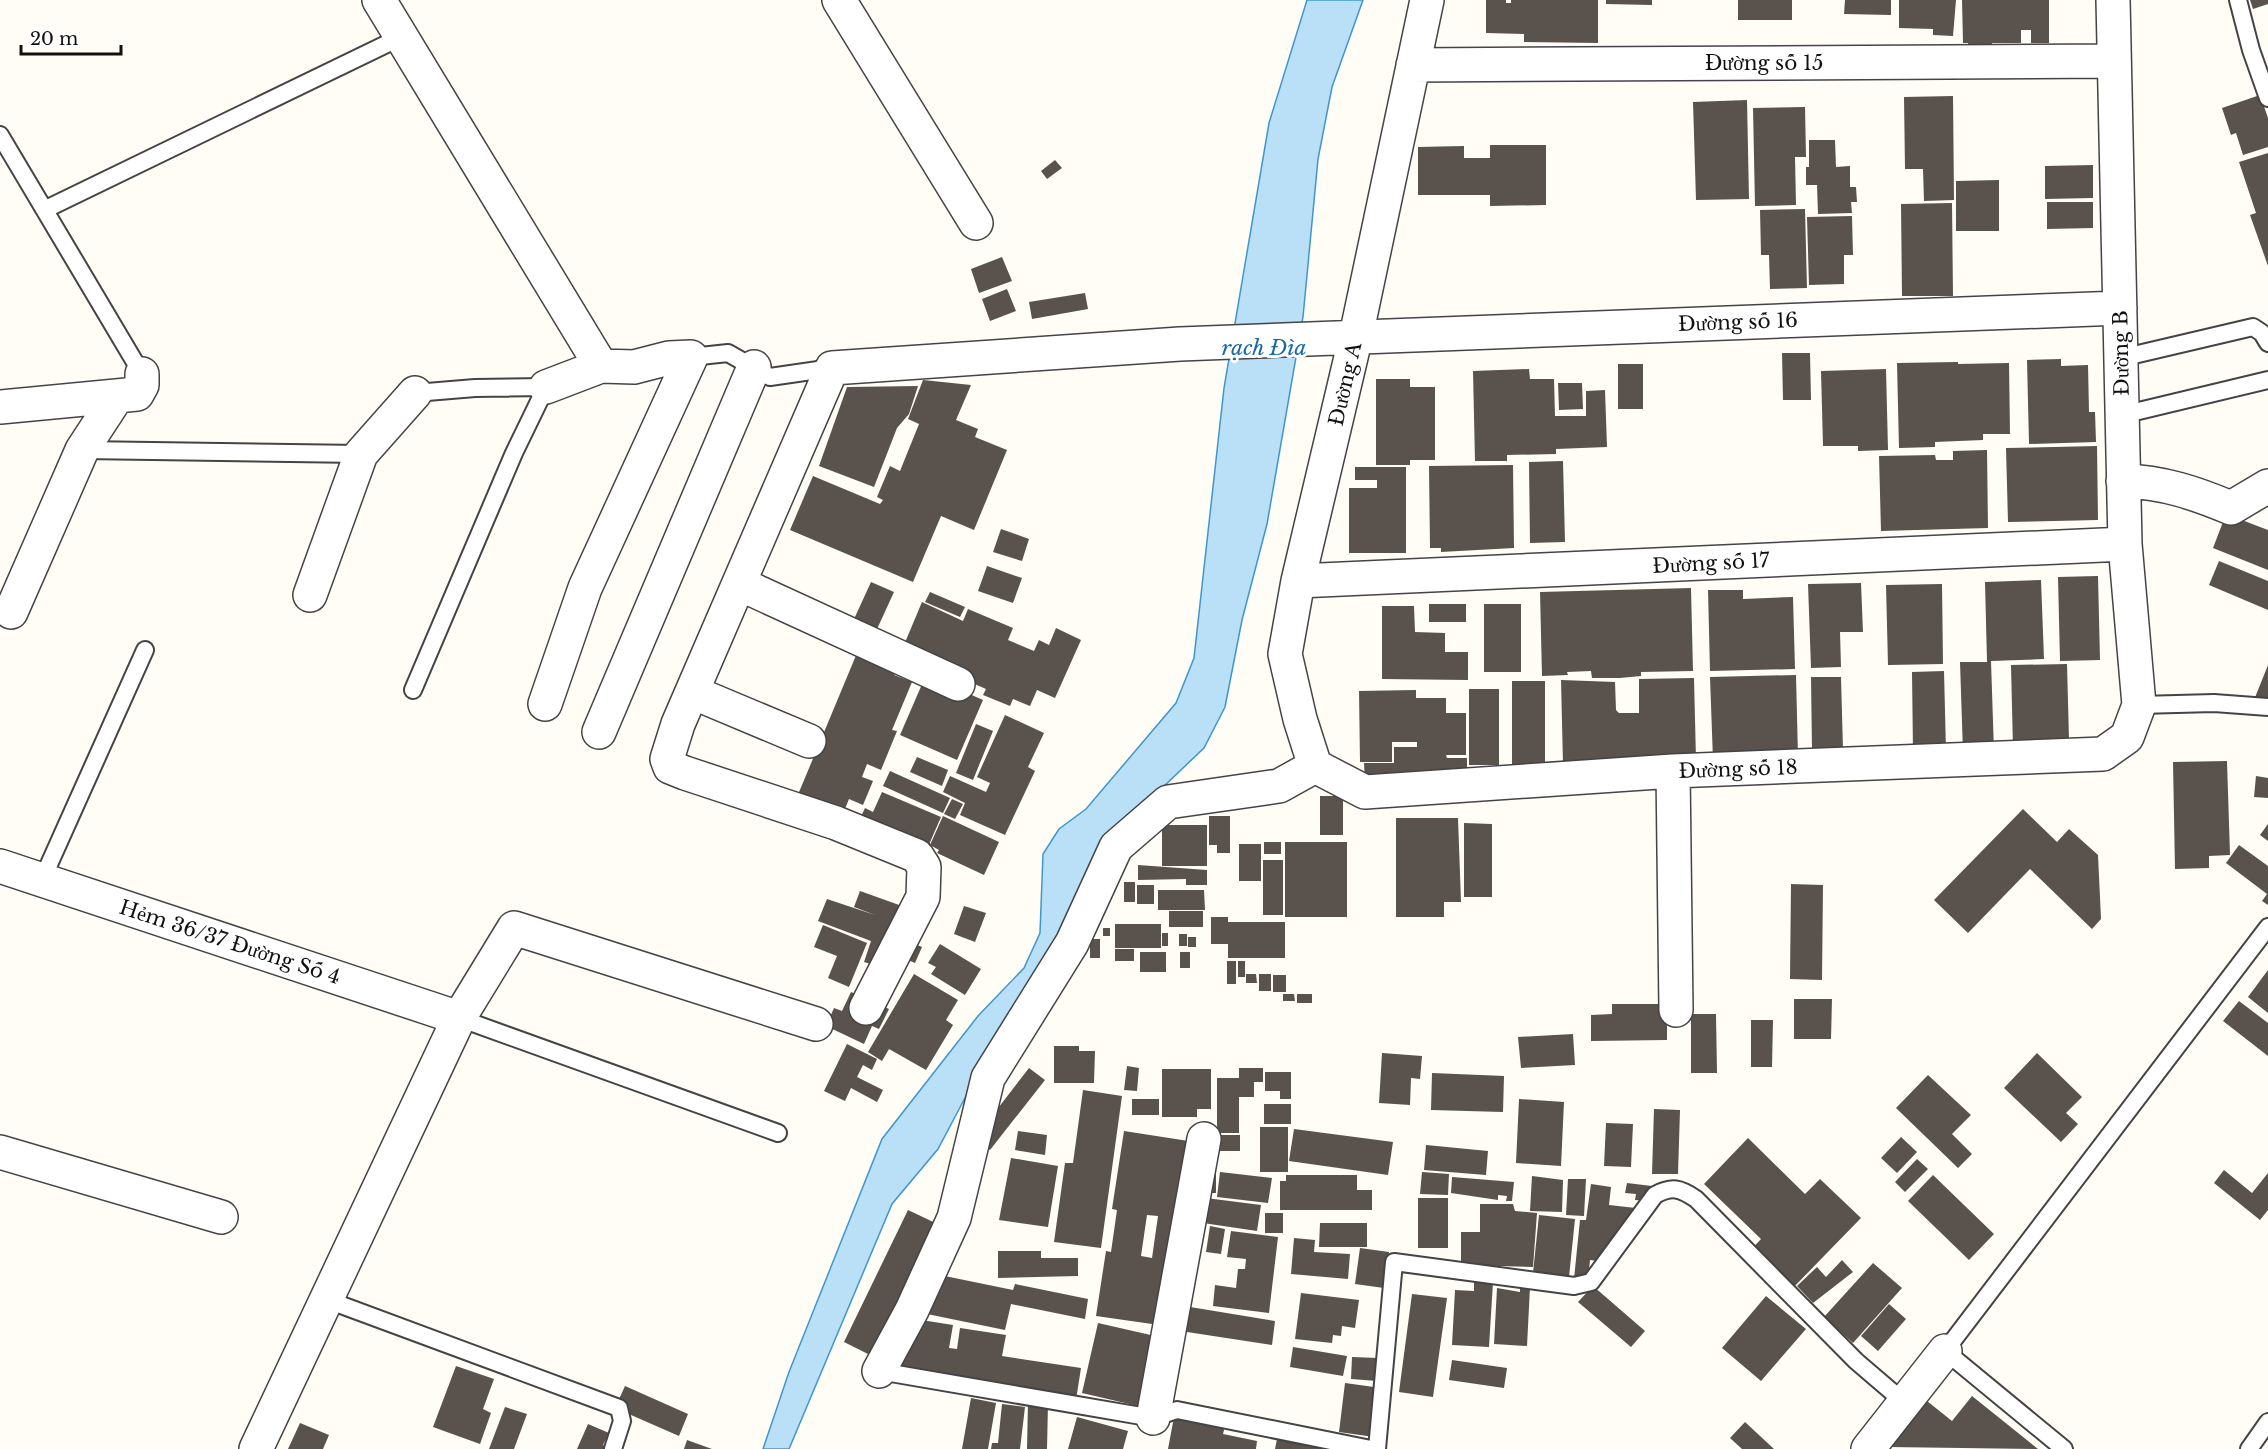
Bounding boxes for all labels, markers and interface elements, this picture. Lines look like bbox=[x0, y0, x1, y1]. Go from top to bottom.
scale bar bbox=[21, 18, 122, 56]
text: 20 m bbox=[30, 28, 78, 50]
street label: Đường số 15 bbox=[1705, 51, 1823, 75]
street label: Đường số 16 bbox=[1678, 308, 1798, 336]
street label: Đường B bbox=[2108, 310, 2134, 396]
water label: rạch Đìa bbox=[1222, 335, 1306, 361]
street label: Đường A bbox=[1324, 339, 1366, 428]
street label: Đường số 17 bbox=[1652, 548, 1771, 578]
street label: Đường số 18 bbox=[1678, 755, 1798, 783]
street label: Hẻm 36/37 Đường Số 4 bbox=[117, 895, 343, 989]

